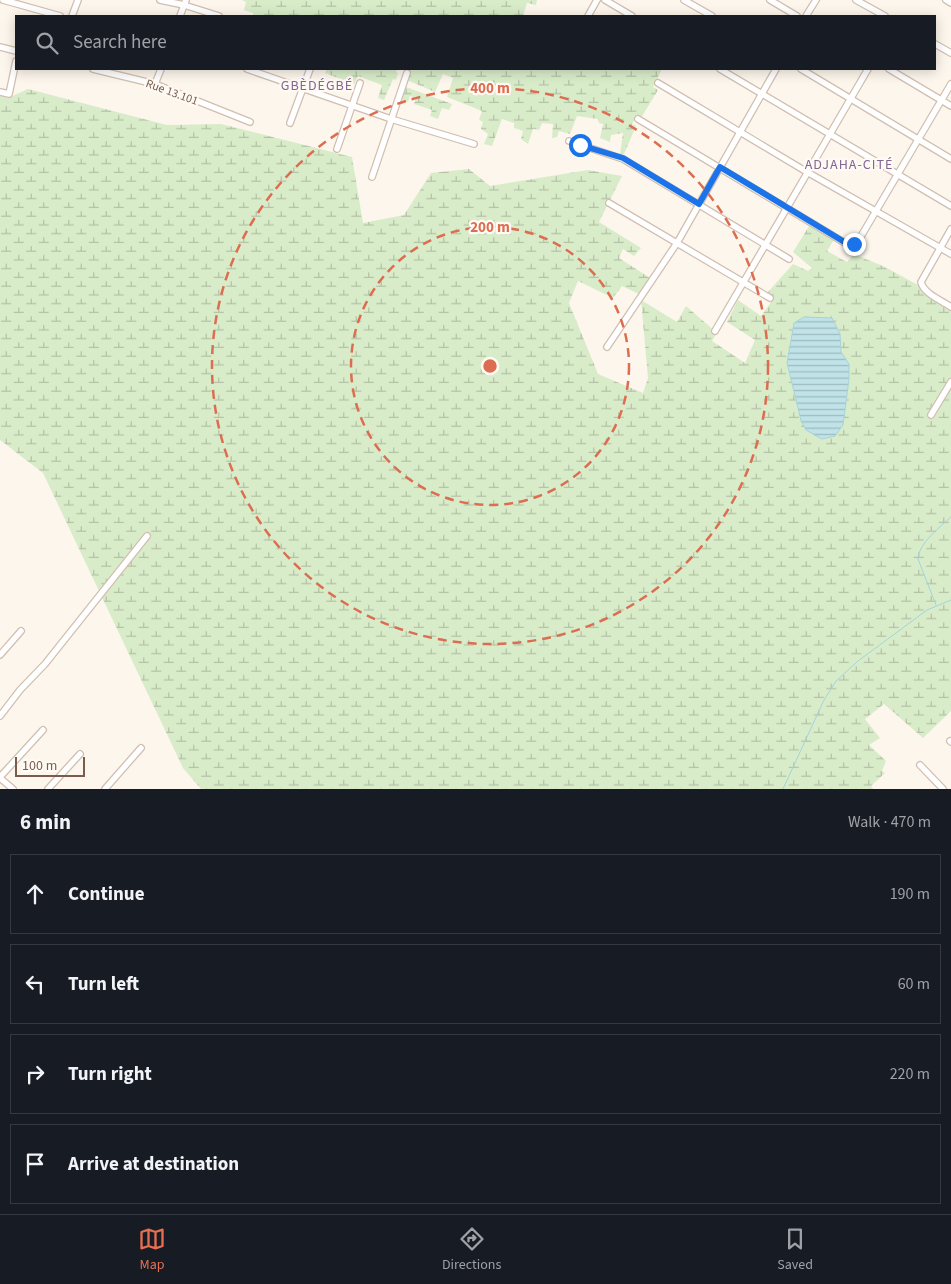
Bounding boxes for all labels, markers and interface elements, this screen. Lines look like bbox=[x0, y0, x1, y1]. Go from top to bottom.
search box bbox=[15, 15, 936, 70]
icon: search bbox=[33, 29, 61, 57]
text: Search here bbox=[73, 29, 167, 56]
street label: Rue 13.101 bbox=[143, 75, 200, 110]
district label: GBÈDÉGBÉ bbox=[281, 76, 353, 96]
text: 400 m bbox=[470, 78, 510, 99]
route start bbox=[569, 134, 592, 157]
district label: ADJAHA-CITÉ bbox=[805, 155, 893, 175]
text: 200 m bbox=[470, 217, 510, 238]
route end bbox=[843, 233, 866, 256]
centre of rings bbox=[481, 357, 499, 375]
scale bar bbox=[15, 754, 85, 777]
text: 100 m bbox=[22, 756, 57, 776]
text: 6 min bbox=[20, 807, 71, 837]
text: Walk · 470 m bbox=[848, 811, 931, 833]
icon: ahead bbox=[21, 880, 49, 908]
text: Continue bbox=[68, 881, 145, 908]
text: 190 m bbox=[890, 883, 930, 905]
icon: left bbox=[21, 970, 49, 998]
text: Turn left bbox=[68, 971, 139, 998]
text: 60 m bbox=[898, 973, 930, 995]
icon: right bbox=[21, 1060, 49, 1088]
text: Turn right bbox=[68, 1061, 152, 1088]
text: 220 m bbox=[890, 1063, 930, 1085]
icon: arrive bbox=[21, 1150, 49, 1178]
text: Arrive at destination bbox=[68, 1151, 239, 1178]
tab: Map bbox=[138, 1225, 166, 1275]
tab: Directions bbox=[442, 1225, 501, 1275]
tab: Saved bbox=[777, 1225, 813, 1275]

